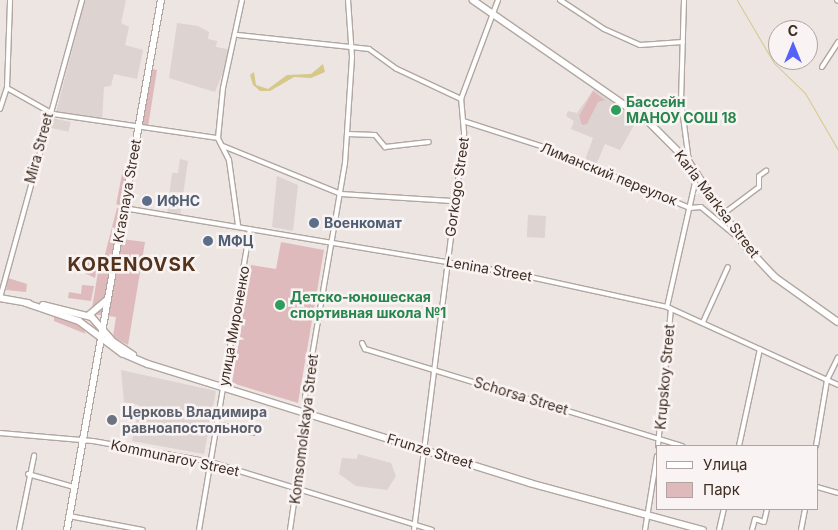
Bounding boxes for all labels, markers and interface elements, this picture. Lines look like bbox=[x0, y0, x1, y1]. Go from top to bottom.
north arrow bbox=[768, 20, 818, 70]
text: С bbox=[788, 22, 798, 39]
place label: Бассейн МАНОУ СОШ 18 bbox=[626, 94, 737, 126]
marker: Бассейн МАНОУ СОШ 18 bbox=[610, 104, 622, 116]
street label: Mira Street bbox=[21, 111, 57, 185]
street label: Gorkogo Street bbox=[442, 136, 472, 238]
street label: Krasnaya Street bbox=[110, 138, 144, 244]
street label: Лиманский переулок bbox=[538, 139, 680, 209]
street label: Karla Marksa Street bbox=[671, 147, 763, 261]
place label: ИФНС bbox=[157, 193, 200, 209]
marker: ИФНС bbox=[141, 195, 153, 207]
place label: Военкомат bbox=[324, 215, 402, 231]
marker: Военкомат bbox=[308, 217, 320, 229]
place label: МФЦ bbox=[218, 233, 253, 249]
marker: МФЦ bbox=[202, 235, 214, 247]
street label: Lenina Street bbox=[445, 253, 533, 285]
district label: KORENOVSK bbox=[66, 254, 198, 276]
street label: улица Мироненко bbox=[215, 264, 253, 388]
place label: Детско-юношеская спортивная школа №1 bbox=[290, 289, 446, 322]
marker: Детско-юношеская спортивная школа №1 bbox=[274, 299, 286, 311]
street label: Krupskoy Street bbox=[652, 324, 678, 430]
street label: Komsomolskaya Street bbox=[286, 353, 322, 505]
street label: Schorsa Street bbox=[472, 374, 570, 418]
place label: Церковь Владимира равноапостольного bbox=[122, 404, 267, 437]
marker: Церковь Владимира равноапостольного bbox=[106, 414, 118, 426]
street label: Frunze Street bbox=[385, 430, 475, 472]
street label: Kommunarov Street bbox=[109, 436, 241, 480]
legend bbox=[656, 445, 818, 510]
text: Улица bbox=[703, 455, 747, 474]
text: Парк bbox=[703, 480, 740, 499]

